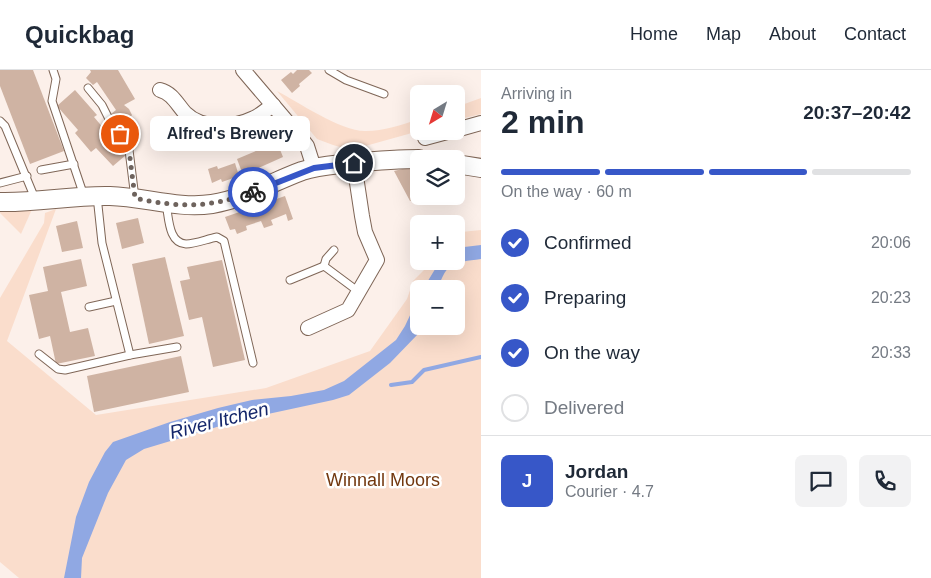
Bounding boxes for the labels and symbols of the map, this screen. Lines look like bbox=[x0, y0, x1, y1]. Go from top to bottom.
north arrow bbox=[410, 85, 465, 140]
pin bbox=[99, 113, 141, 155]
callout: Alfred's Brewery bbox=[150, 116, 310, 152]
pin bbox=[333, 142, 375, 184]
courier bbox=[228, 167, 278, 217]
water label: River Itchen bbox=[167, 398, 271, 443]
park label: Winnall Moors bbox=[326, 470, 440, 490]

